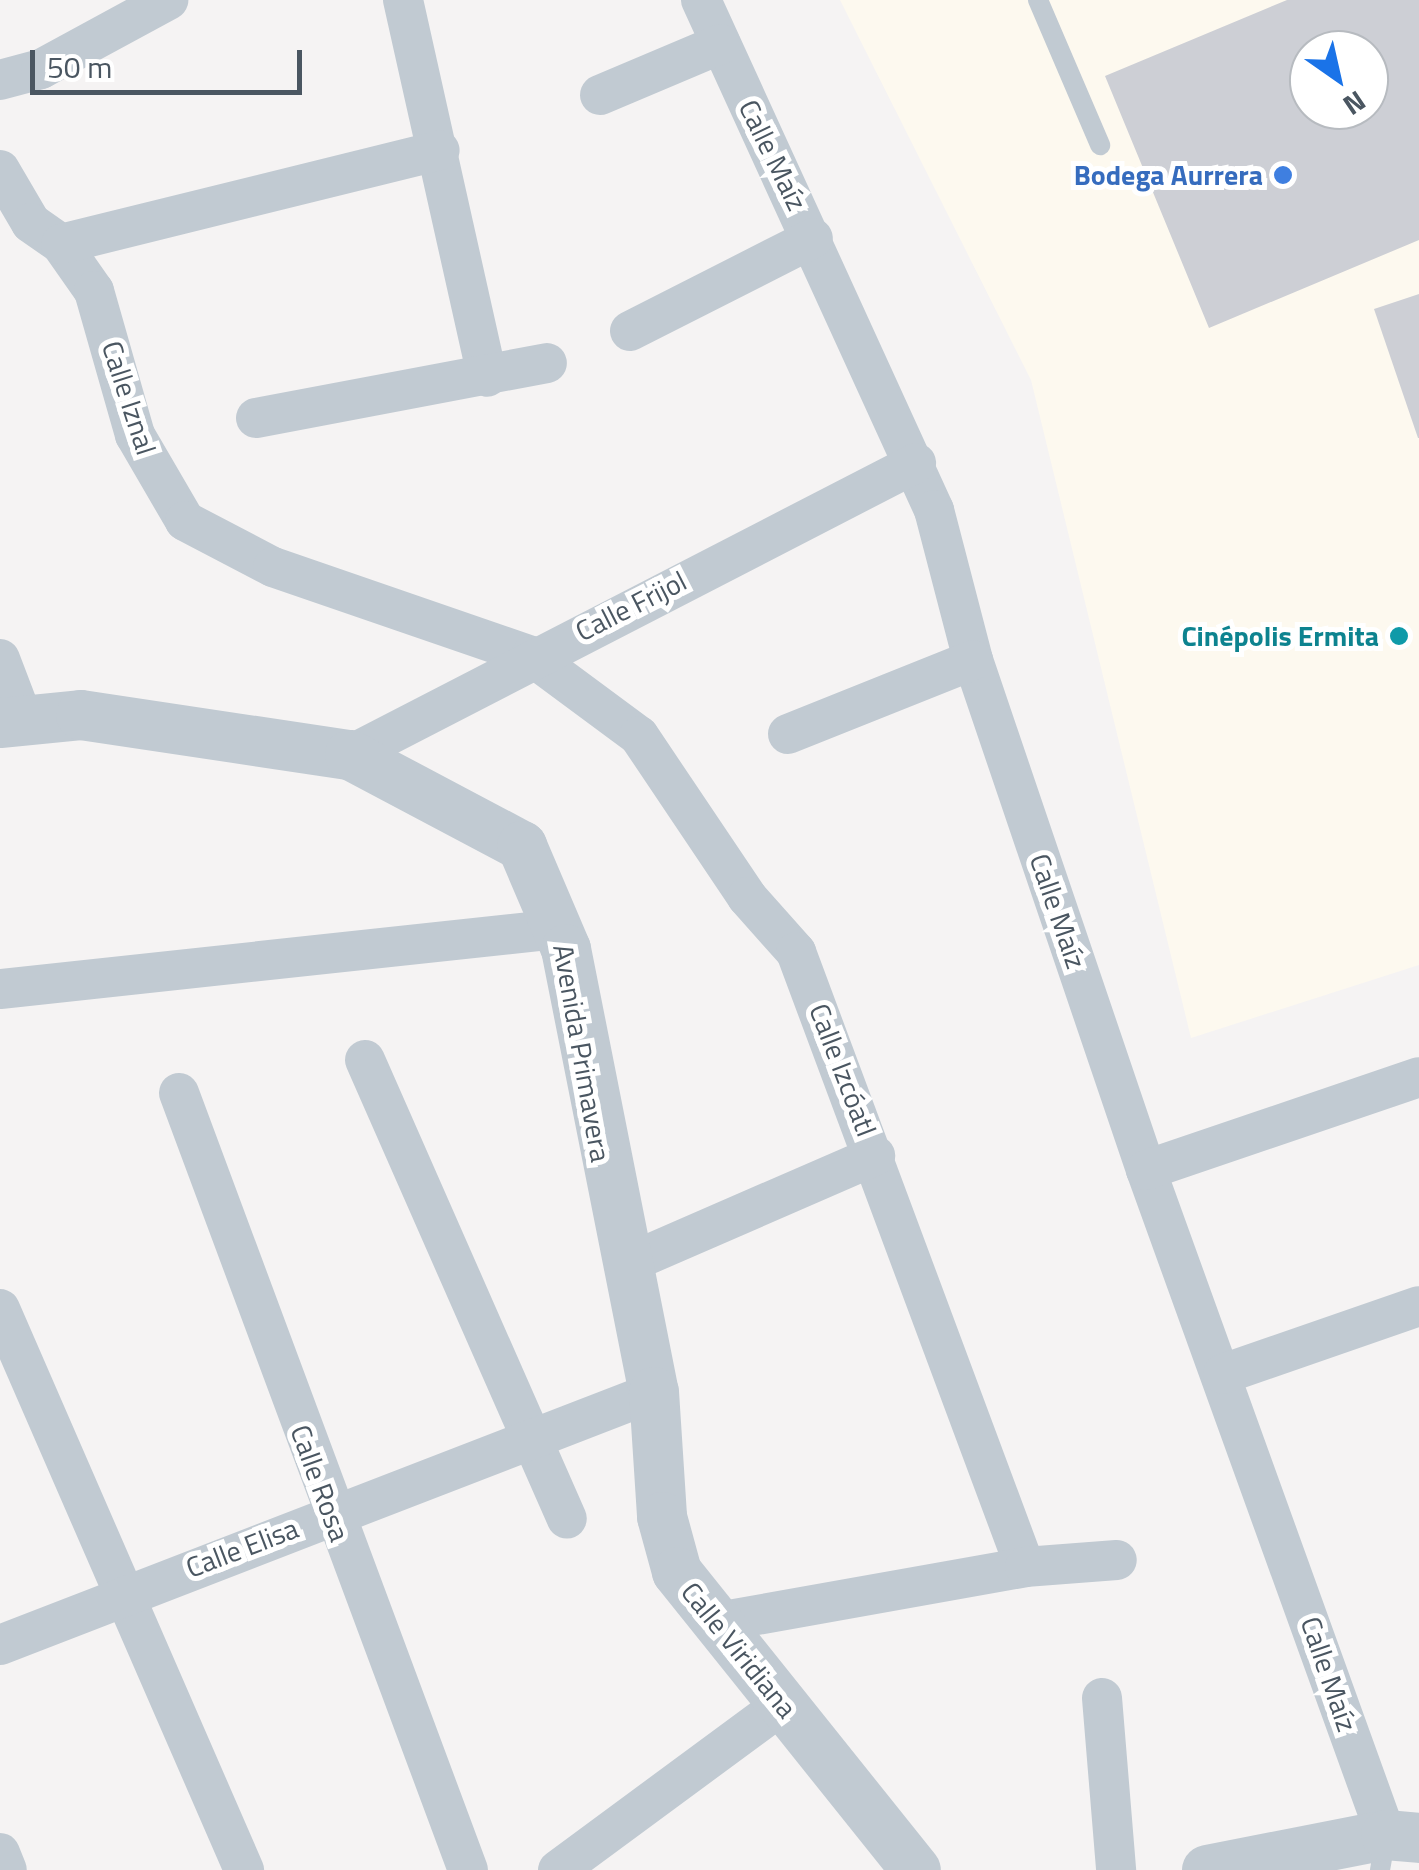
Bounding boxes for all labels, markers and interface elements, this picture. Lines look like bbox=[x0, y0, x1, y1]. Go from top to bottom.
scale bar bbox=[35, 30, 308, 92]
north arrow bbox=[1289, 30, 1389, 130]
text: 50 m bbox=[47, 44, 112, 90]
text: N bbox=[1335, 80, 1375, 127]
street label: Calle Maíz bbox=[732, 94, 814, 216]
place label: Bodega Aurrera bbox=[1074, 158, 1263, 192]
marker: Bodega Aurrera bbox=[1272, 164, 1294, 186]
street label: Calle Iznal bbox=[95, 337, 163, 459]
street label: Calle Frijol bbox=[570, 564, 692, 648]
place label: Cinépolis Ermita bbox=[1181, 619, 1379, 653]
marker: Cinépolis Ermita bbox=[1388, 625, 1410, 647]
street label: Calle Maíz bbox=[1023, 849, 1093, 973]
street label: Avenida Primavera bbox=[546, 942, 618, 1164]
street label: Calle Izcóatl bbox=[802, 999, 884, 1141]
street label: Calle Rosa bbox=[283, 1420, 357, 1546]
street label: Calle Elisa bbox=[181, 1511, 303, 1585]
street label: Calle Viridiana bbox=[674, 1575, 804, 1725]
street label: Calle Maíz bbox=[1294, 1612, 1364, 1736]

